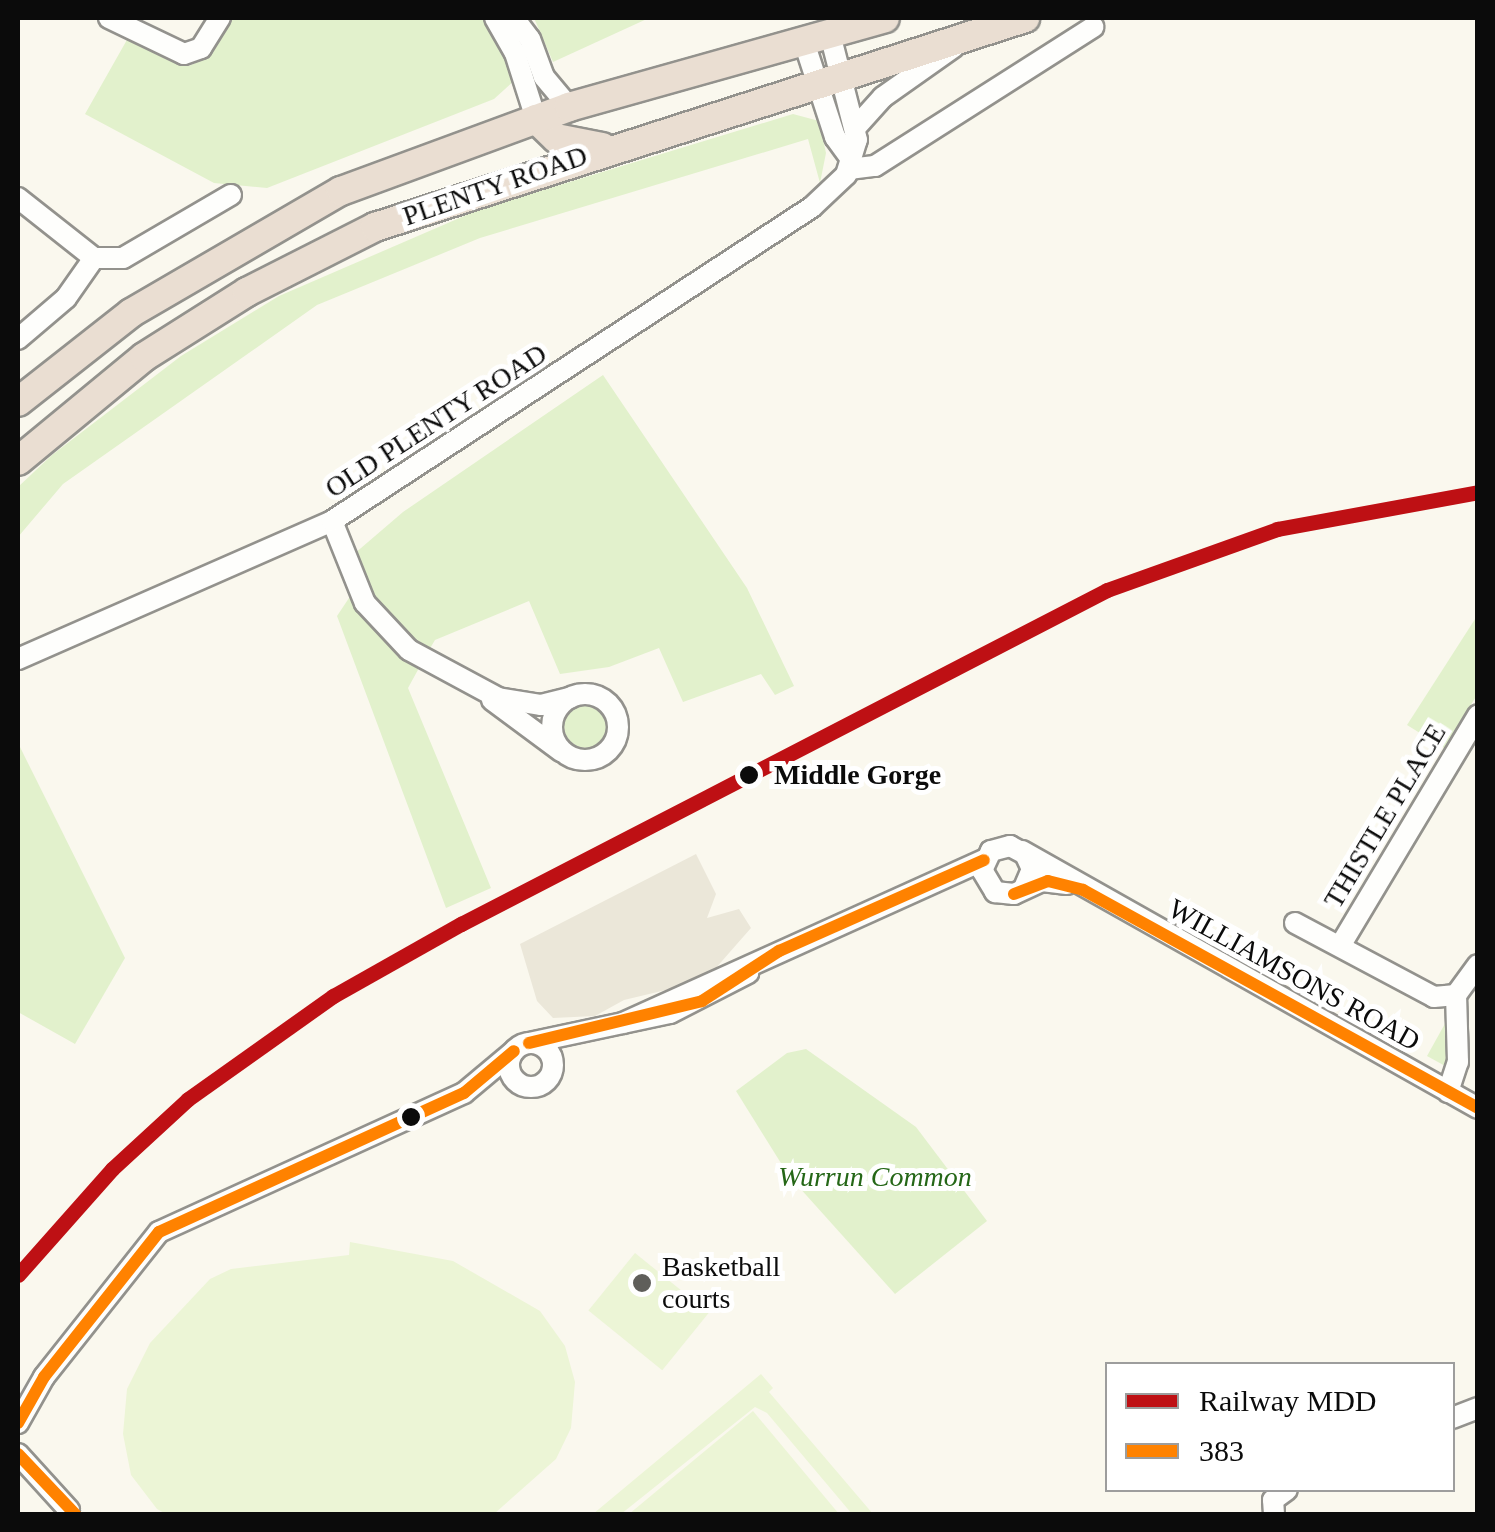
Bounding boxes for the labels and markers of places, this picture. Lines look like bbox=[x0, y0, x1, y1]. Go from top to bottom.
place label: Middle Gorge bbox=[774, 758, 941, 792]
marker: Middle Gorge bbox=[733, 759, 765, 791]
unlabelled marker bbox=[401, 1107, 421, 1127]
place label: Basketball courts bbox=[662, 1250, 780, 1316]
marker: Basketball courts bbox=[631, 1272, 653, 1294]

